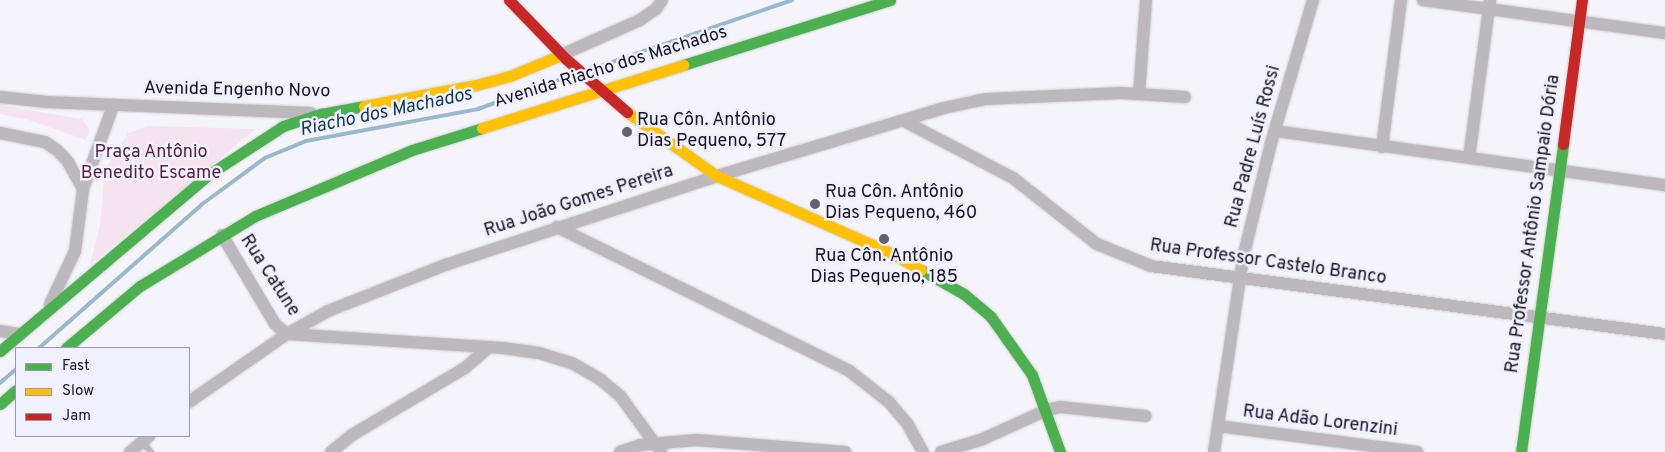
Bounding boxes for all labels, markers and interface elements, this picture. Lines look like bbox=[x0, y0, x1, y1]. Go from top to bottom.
street label: Avenida Riacho dos Machados bbox=[492, 22, 730, 114]
street label: Rua Padre Luís Rossi bbox=[1222, 63, 1286, 231]
street label: Rua Professor Antônio Sampaio Dória bbox=[1502, 73, 1566, 375]
street label: Avenida Engenho Novo bbox=[144, 79, 330, 103]
water label: Riacho dos Machados bbox=[298, 84, 474, 142]
place label: Rua Côn. Antônio Dias Pequeno, 577 bbox=[637, 111, 786, 154]
marker: Rua Côn. Antônio Dias Pequeno, 577 bbox=[621, 126, 633, 138]
park label: Praça Antônio Benedito Escame bbox=[81, 143, 221, 186]
street label: Rua João Gomes Pereira bbox=[482, 161, 676, 243]
place label: Rua Côn. Antônio Dias Pequeno, 460 bbox=[825, 183, 977, 225]
marker: Rua Côn. Antônio Dias Pequeno, 460 bbox=[809, 198, 821, 210]
street label: Rua Catune bbox=[235, 231, 303, 321]
marker: Rua Côn. Antônio Dias Pequeno, 185 bbox=[878, 233, 890, 245]
street label: Rua Professor Castelo Branco bbox=[1148, 236, 1388, 290]
place label: Rua Côn. Antônio Dias Pequeno, 185 bbox=[810, 247, 958, 290]
legend bbox=[15, 347, 190, 437]
text: Fast bbox=[62, 357, 90, 376]
text: Slow bbox=[62, 382, 94, 401]
street label: Rua Adão Lorenzini bbox=[1241, 402, 1399, 442]
text: Jam bbox=[62, 407, 91, 426]

